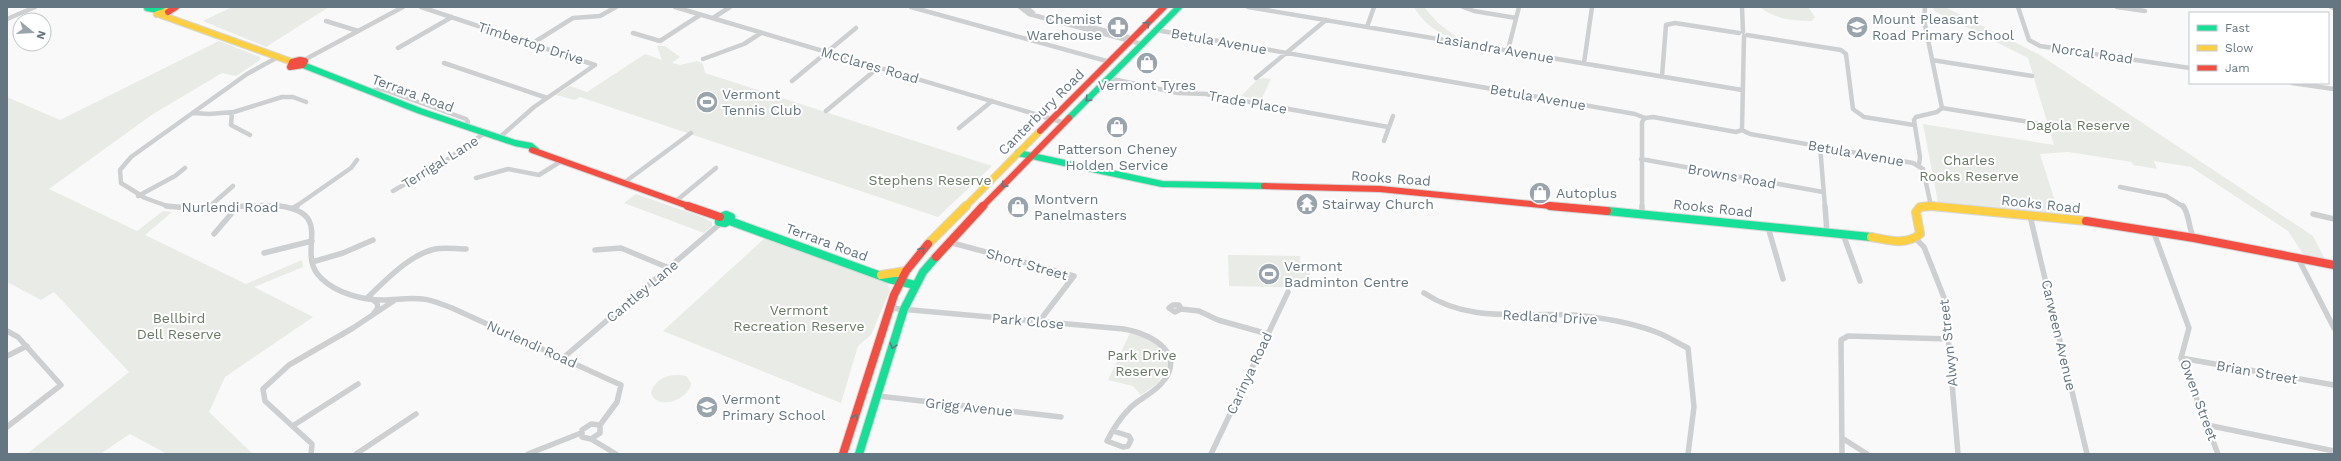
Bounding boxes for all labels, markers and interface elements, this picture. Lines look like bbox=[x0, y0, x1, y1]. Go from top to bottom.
place label: Chemist Warehouse bbox=[1026, 11, 1102, 43]
place label: Mount Pleasant Road Primary School bbox=[1872, 11, 2015, 43]
north arrow bbox=[12, 12, 52, 52]
legend bbox=[2189, 12, 2329, 84]
pharmacy icon: Chemist Warehouse bbox=[1105, 14, 1131, 40]
school or university icon: Mount Pleasant Road Primary School bbox=[1844, 14, 1870, 40]
street label: Timbertop Drive bbox=[476, 18, 586, 68]
one-way arrow bbox=[1142, 21, 1150, 29]
text: Fast bbox=[2225, 21, 2250, 35]
street label: Betula Avenue bbox=[1170, 25, 1268, 57]
text: N bbox=[34, 29, 48, 41]
street label: Lasiandra Avenue bbox=[1435, 30, 1555, 66]
street label: Norcal Road bbox=[2050, 39, 2134, 67]
text: Slow bbox=[2225, 41, 2253, 55]
street label: McClares Road bbox=[819, 43, 921, 87]
shop icon: Vermont Tyres bbox=[1134, 50, 1160, 76]
text: Jam bbox=[2225, 61, 2250, 75]
street label: Canterbury Road bbox=[995, 66, 1087, 158]
street label: Terrara Road bbox=[370, 71, 456, 115]
place label: Vermont Tyres bbox=[1098, 77, 1196, 93]
street label: Betula Avenue bbox=[1489, 81, 1587, 113]
place label: Vermont Tennis Club bbox=[722, 86, 802, 118]
street label: Trade Place bbox=[1208, 87, 1288, 117]
sports icon: Vermont Tennis Club bbox=[694, 89, 720, 115]
one-way arrow bbox=[1085, 94, 1093, 102]
shop icon: Patterson Cheney Holden Service bbox=[1104, 114, 1130, 140]
park label: Dagola Reserve bbox=[2026, 117, 2130, 133]
street label: Terrigal Lane bbox=[399, 132, 481, 192]
street label: Betula Avenue bbox=[1807, 137, 1905, 169]
place label: Patterson Cheney Holden Service bbox=[1057, 141, 1178, 173]
park label: Charles Rooks Reserve bbox=[1919, 152, 2019, 184]
street label: Browns Road bbox=[1687, 160, 1777, 192]
street label: Rooks Road bbox=[1351, 167, 1431, 189]
park label: Stephens Reserve bbox=[869, 172, 991, 188]
one-way arrow bbox=[1001, 180, 1009, 188]
shop icon: Autoplus bbox=[1527, 180, 1553, 206]
place label: Autoplus bbox=[1556, 185, 1617, 201]
place label: Montvern Panelmasters bbox=[1034, 191, 1127, 223]
temple icon: Stairway Church bbox=[1294, 191, 1320, 217]
street label: Rooks Road bbox=[2000, 192, 2082, 216]
shop icon: Montvern Panelmasters bbox=[1005, 194, 1031, 220]
place label: Stairway Church bbox=[1322, 196, 1434, 212]
street label: Rooks Road bbox=[1672, 196, 1754, 220]
street label: Nurlendi Road bbox=[182, 199, 279, 215]
street label: Terrara Road bbox=[784, 220, 870, 264]
street label: Short Street bbox=[984, 245, 1070, 283]
one-way arrow bbox=[918, 247, 925, 254]
street label: Cantley Lane bbox=[603, 256, 681, 326]
place label: Vermont Badminton Centre bbox=[1284, 258, 1409, 290]
sports icon: Vermont Badminton Centre bbox=[1256, 261, 1282, 287]
street label: Carween Avenue bbox=[2038, 278, 2080, 392]
street label: Alwyn Street bbox=[1935, 298, 1961, 387]
park label: Vermont Recreation Reserve bbox=[733, 302, 865, 334]
street label: Redland Drive bbox=[1502, 307, 1598, 327]
park label: Bellbird Dell Reserve bbox=[137, 310, 221, 342]
street label: Park Close bbox=[991, 310, 1065, 332]
street label: Nurlendi Road bbox=[484, 317, 580, 371]
street label: Carinya Road bbox=[1223, 329, 1275, 417]
one-way arrow bbox=[889, 342, 898, 349]
park label: Park Drive Reserve bbox=[1107, 347, 1177, 379]
street label: Owen Street bbox=[2177, 357, 2221, 443]
street label: Brian Street bbox=[2215, 357, 2299, 387]
place label: Vermont Primary School bbox=[722, 391, 826, 423]
school or university icon: Vermont Primary School bbox=[694, 394, 720, 420]
street label: Grigg Avenue bbox=[924, 394, 1014, 420]
one-way arrow bbox=[850, 414, 859, 421]

